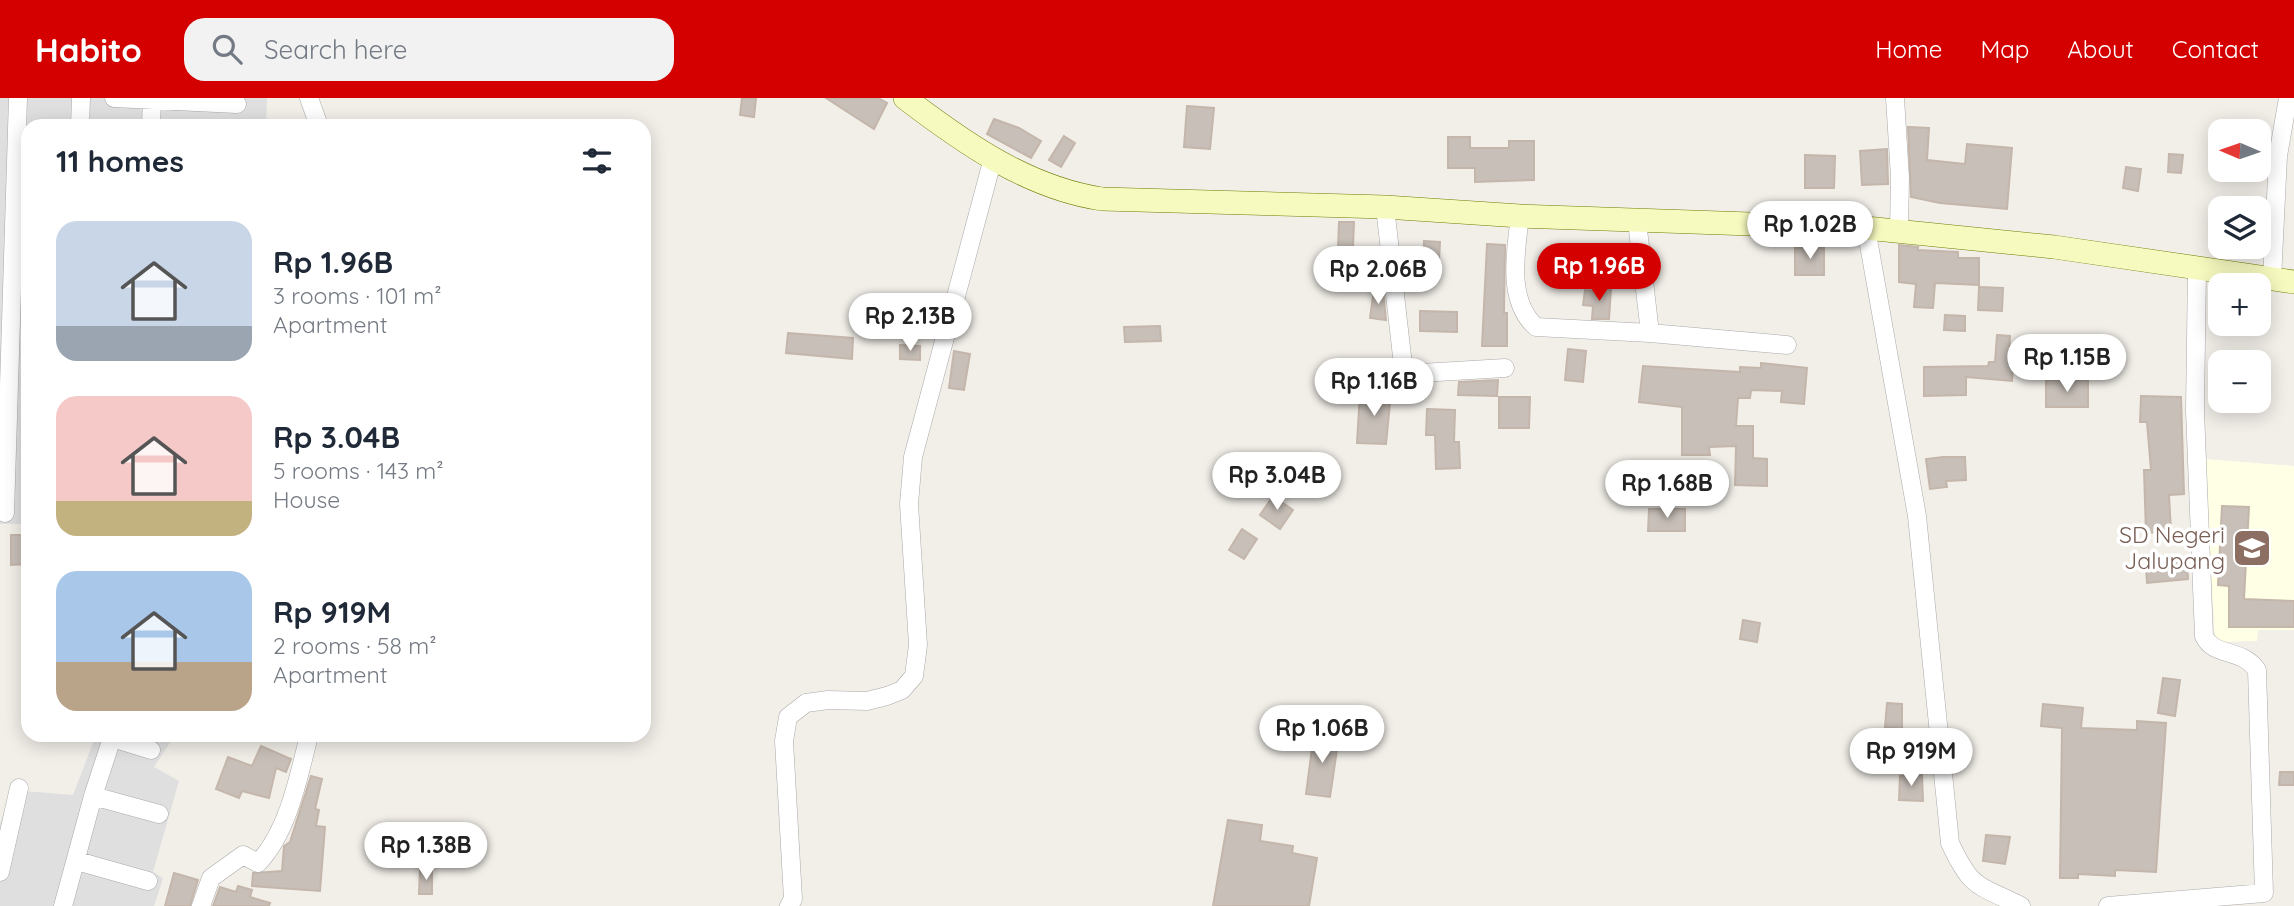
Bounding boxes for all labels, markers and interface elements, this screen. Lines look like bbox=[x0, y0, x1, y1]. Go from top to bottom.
search box bbox=[184, 18, 674, 81]
text: Habito bbox=[35, 29, 142, 70]
icon: search bbox=[208, 30, 246, 68]
text: Search here bbox=[264, 33, 407, 66]
text: Home bbox=[1875, 34, 1942, 64]
text: Map bbox=[1980, 34, 2029, 64]
text: About bbox=[2067, 34, 2134, 64]
text: Contact bbox=[2172, 34, 2259, 64]
north arrow bbox=[2208, 119, 2272, 182]
map controls bbox=[2208, 119, 2271, 413]
text: 11 homes bbox=[56, 142, 184, 180]
icon: filters bbox=[578, 142, 616, 180]
button: layers bbox=[2208, 196, 2271, 259]
pin: Rp 1.02B bbox=[1738, 202, 1882, 261]
text: Rp 1.02B bbox=[1763, 209, 1857, 238]
text: Rp 1.96B bbox=[273, 243, 393, 281]
pin: Rp 1.96B bbox=[1527, 244, 1671, 303]
pin: Rp 2.06B bbox=[1306, 246, 1450, 306]
icon: home bbox=[112, 249, 196, 333]
text: Rp 1.96B bbox=[1553, 251, 1645, 280]
text: Rp 2.06B bbox=[1329, 254, 1427, 283]
button: + bbox=[2208, 273, 2271, 336]
text: 3 rooms · 101 m² bbox=[273, 281, 442, 310]
pin: Rp 2.13B bbox=[838, 294, 982, 353]
text: Rp 2.13B bbox=[865, 301, 955, 330]
text: Apartment bbox=[273, 310, 387, 339]
pin: Rp 1.15B bbox=[1995, 334, 2139, 394]
text: Rp 1.15B bbox=[2023, 342, 2111, 371]
button: − bbox=[2208, 350, 2271, 413]
pin: Rp 1.16B bbox=[1302, 358, 1446, 418]
text: Rp 1.16B bbox=[1331, 366, 1417, 395]
text: Rp 3.04B bbox=[273, 418, 400, 456]
icon: home bbox=[112, 424, 196, 508]
pin: Rp 3.04B bbox=[1205, 452, 1349, 512]
text: 5 rooms · 143 m² bbox=[273, 456, 444, 485]
text: Rp 3.04B bbox=[1228, 460, 1326, 489]
pin: Rp 1.68B bbox=[1595, 460, 1739, 520]
text: Rp 1.68B bbox=[1621, 468, 1713, 497]
text: House bbox=[273, 485, 340, 514]
place label: SD Negeri Jalupang bbox=[2119, 520, 2225, 575]
school or university icon: SD Negeri Jalupang bbox=[2231, 527, 2273, 569]
text: Rp 919M bbox=[273, 593, 391, 631]
icon: home bbox=[112, 599, 196, 683]
text: 2 rooms · 58 m² bbox=[273, 631, 436, 660]
text: Apartment bbox=[273, 660, 387, 689]
pin: Rp 1.06B bbox=[1250, 706, 1394, 765]
text: Rp 1.06B bbox=[1275, 713, 1369, 742]
pin: Rp 919M bbox=[1846, 728, 1976, 788]
text: Rp 919M bbox=[1866, 736, 1956, 765]
pin: Rp 1.38B bbox=[354, 822, 498, 882]
text: Rp 1.38B bbox=[380, 830, 472, 859]

